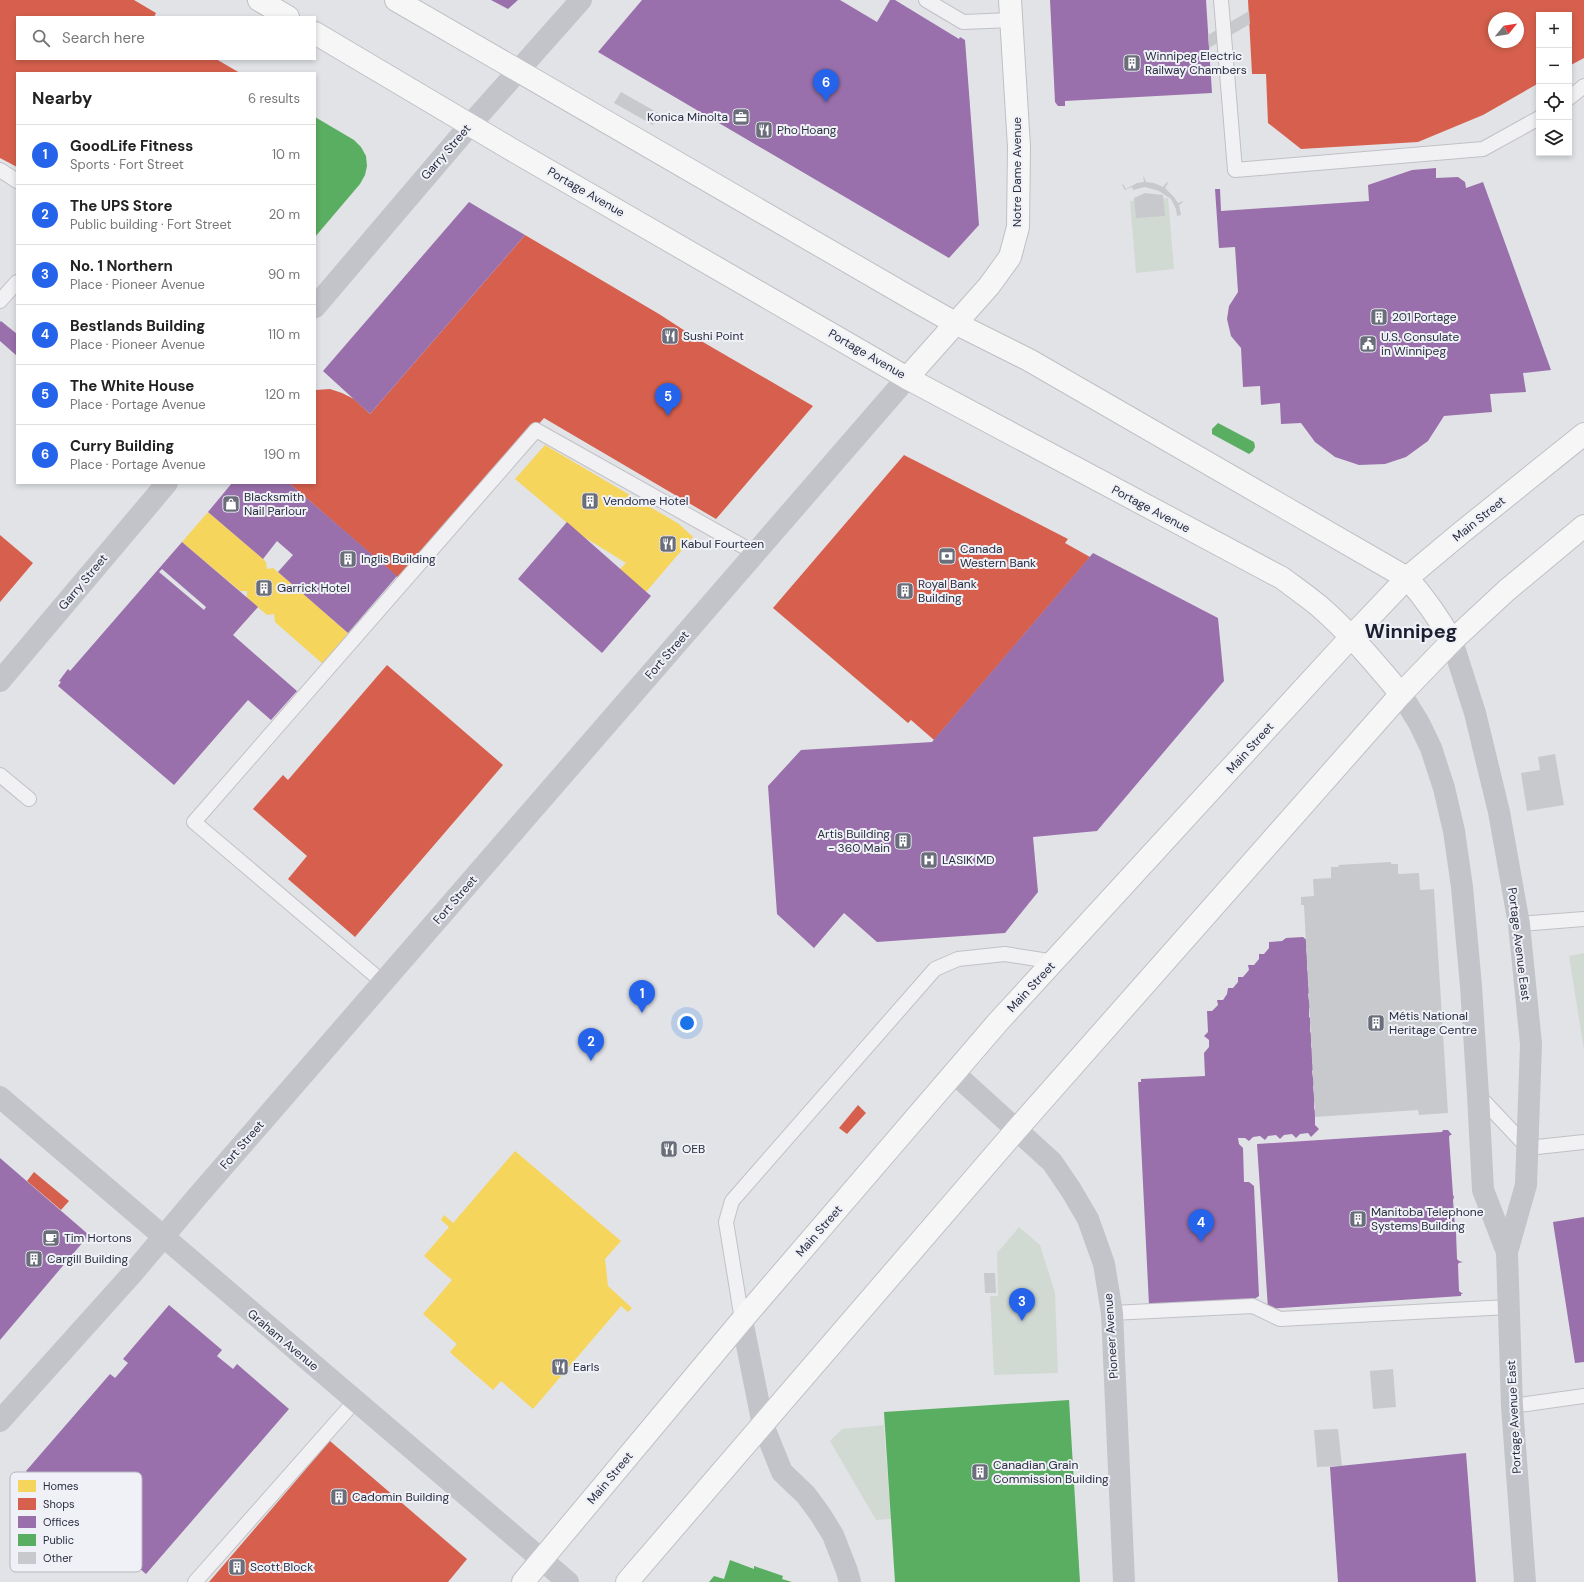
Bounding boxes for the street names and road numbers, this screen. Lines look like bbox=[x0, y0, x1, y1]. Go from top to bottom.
street label: Notre Dame Avenue bbox=[1009, 117, 1025, 227]
street label: Garry Street bbox=[418, 121, 475, 183]
street label: Portage Avenue bbox=[544, 163, 628, 221]
street label: Portage Avenue bbox=[825, 325, 909, 383]
street label: Portage Avenue bbox=[1109, 482, 1193, 536]
street label: Main Street bbox=[1449, 493, 1509, 545]
street label: Garry Street bbox=[55, 550, 111, 613]
street label: Fort Street bbox=[641, 627, 693, 683]
street label: Main Street bbox=[1223, 719, 1277, 777]
street label: Fort Street bbox=[429, 872, 481, 928]
street label: Portage Avenue East bbox=[1504, 887, 1534, 1002]
street label: Main Street bbox=[1003, 958, 1059, 1016]
street label: Fort Street bbox=[216, 1117, 268, 1173]
street label: Main Street bbox=[792, 1202, 846, 1260]
street label: Pioneer Avenue bbox=[1100, 1292, 1122, 1379]
street label: Graham Avenue bbox=[244, 1306, 322, 1375]
street label: Portage Avenue East bbox=[1503, 1360, 1525, 1474]
street label: Main Street bbox=[583, 1448, 637, 1508]

